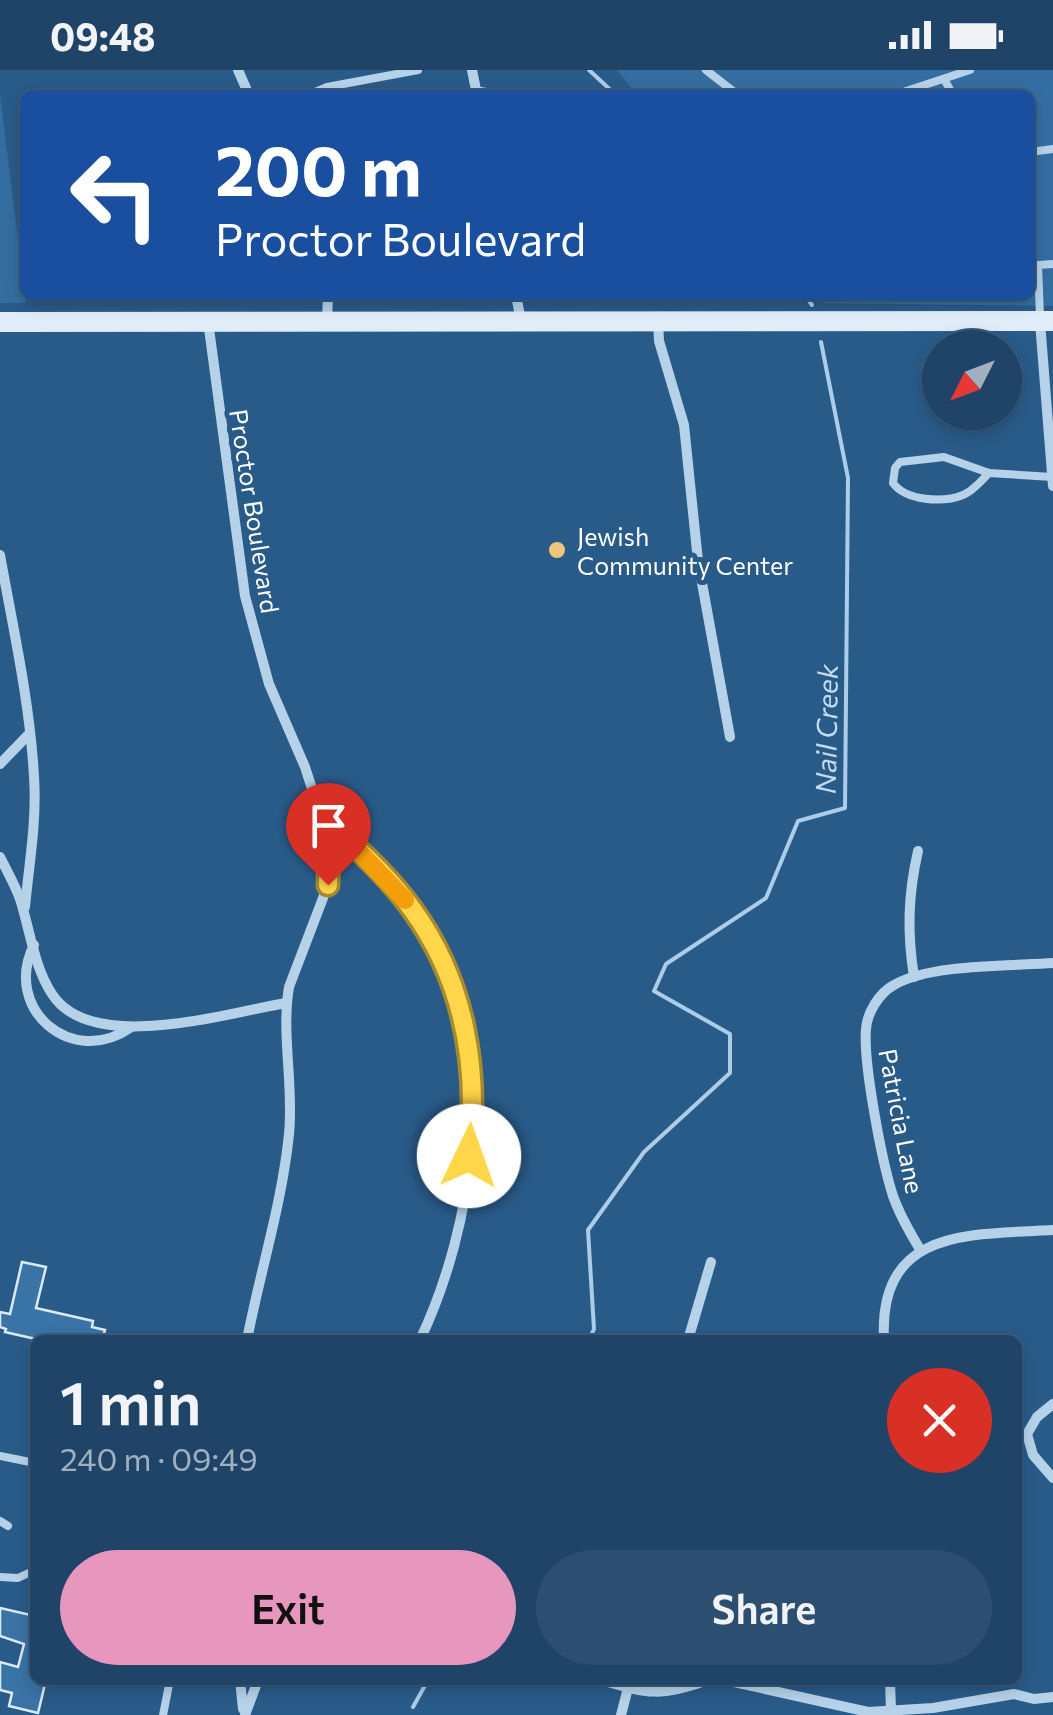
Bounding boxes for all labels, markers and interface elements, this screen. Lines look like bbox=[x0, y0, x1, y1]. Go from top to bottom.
text: 09:48 bbox=[50, 12, 156, 59]
text: 200 m bbox=[215, 125, 422, 210]
icon: left bbox=[50, 130, 180, 260]
text: Proctor Boulevard bbox=[215, 210, 586, 265]
north arrow bbox=[922, 330, 1022, 430]
map controls bbox=[922, 330, 1022, 430]
street label: Proctor Boulevard bbox=[224, 407, 286, 615]
place label: Jewish Community Center bbox=[577, 521, 793, 580]
marker: Jewish Community Center bbox=[546, 539, 568, 561]
water label: Nail Creek bbox=[808, 663, 844, 794]
pin bbox=[286, 783, 371, 886]
icon: arrive bbox=[301, 798, 356, 853]
street label: Patricia Lane bbox=[873, 1046, 931, 1196]
position arrow bbox=[417, 1104, 521, 1208]
text: 1 min bbox=[60, 1364, 201, 1437]
button: close bbox=[887, 1368, 992, 1473]
text: 240 m · 09:49 bbox=[60, 1438, 258, 1478]
button: Exit bbox=[60, 1550, 516, 1665]
button: Share bbox=[536, 1550, 992, 1665]

